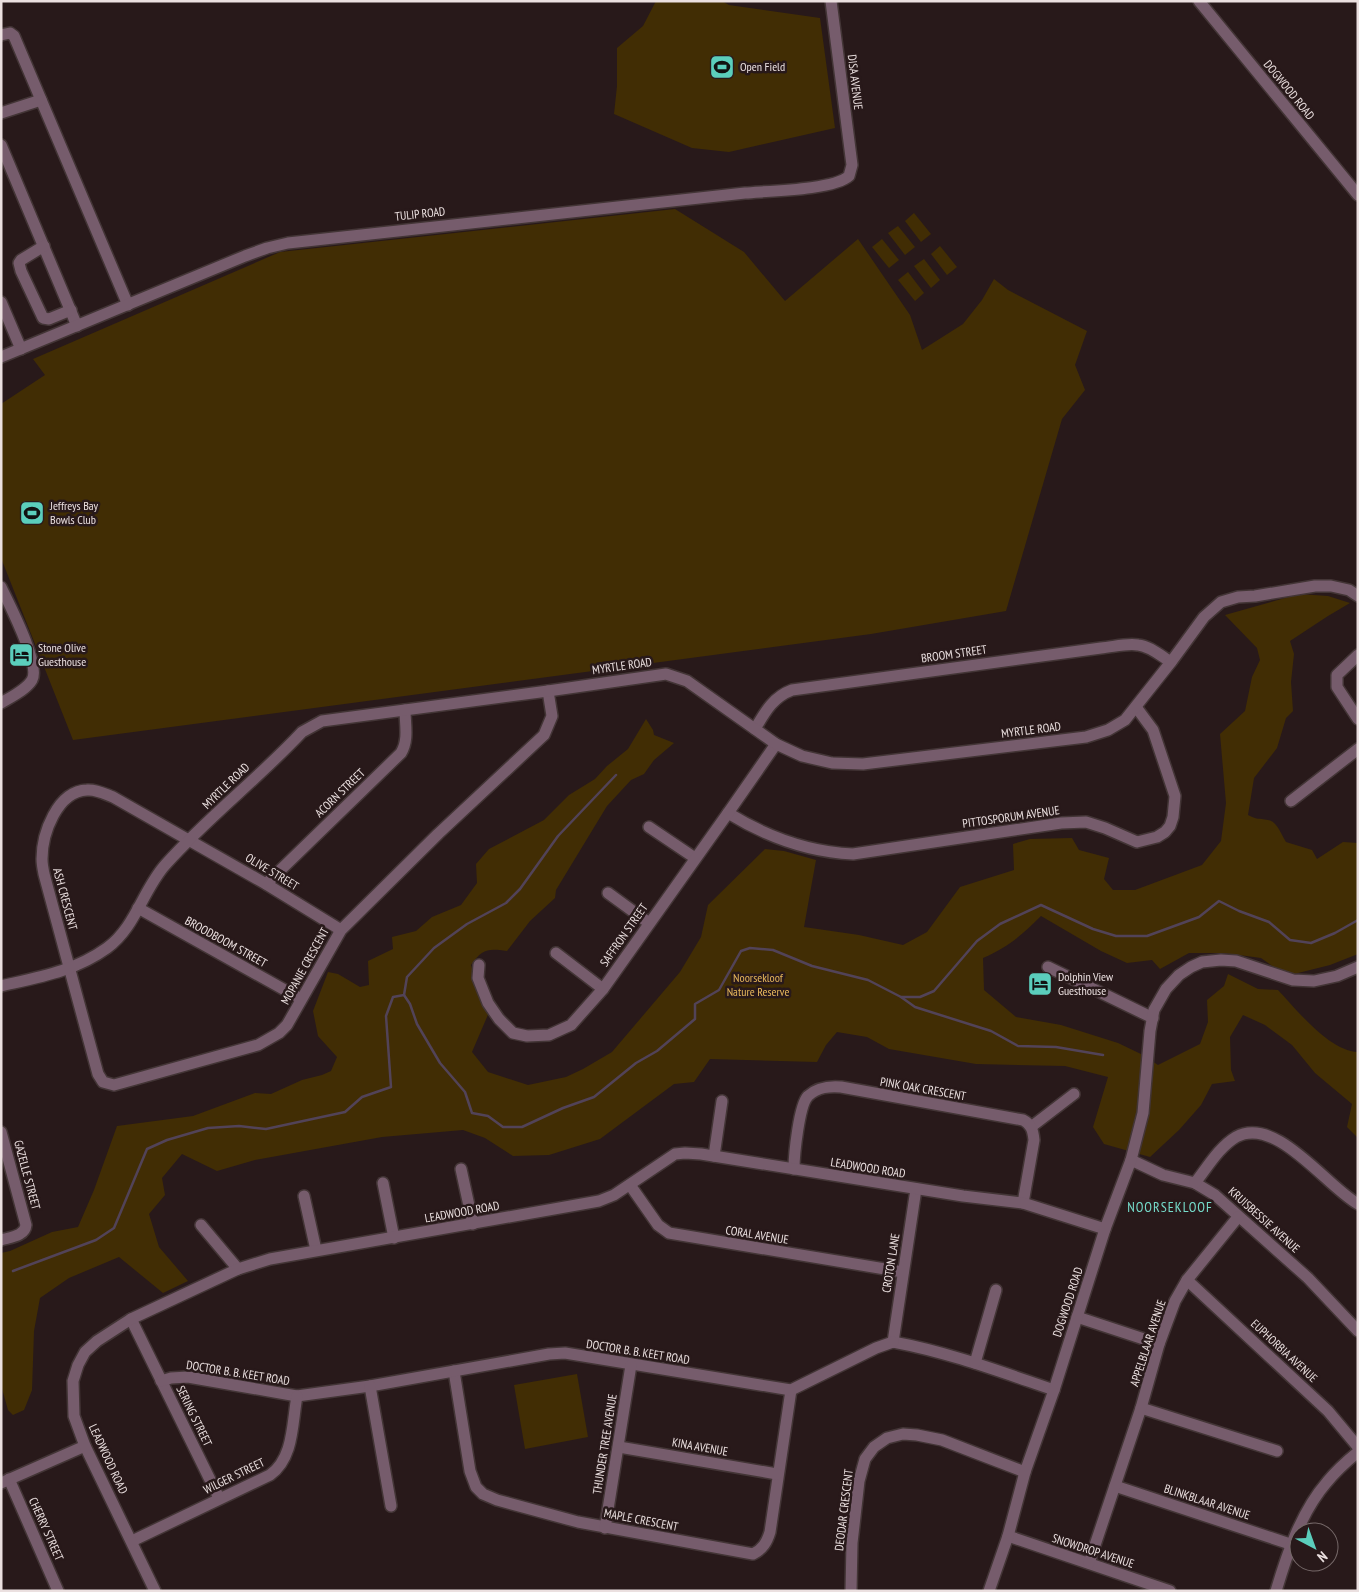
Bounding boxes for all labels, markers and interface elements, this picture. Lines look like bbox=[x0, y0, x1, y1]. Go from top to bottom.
street label: DISA AVENUE bbox=[845, 53, 866, 110]
sports icon: Open Field bbox=[709, 54, 735, 80]
street label: DOGWOOD ROAD bbox=[1261, 57, 1318, 123]
place label: Open Field bbox=[740, 59, 785, 74]
street label: TULIP ROAD bbox=[394, 203, 446, 224]
place label: Jeffreys Bay Bowls Club bbox=[49, 498, 99, 527]
sports icon: Jeffreys Bay Bowls Club bbox=[19, 500, 45, 526]
place label: Stone Olive Guesthouse bbox=[38, 640, 86, 669]
street label: BROOM STREET bbox=[920, 641, 988, 666]
hotel icon: Stone Olive Guesthouse bbox=[8, 642, 34, 668]
street label: MYRTLE ROAD bbox=[591, 654, 653, 677]
street label: MYRTLE ROAD bbox=[1000, 718, 1062, 741]
street label: MYRTLE ROAD bbox=[199, 759, 252, 812]
street label: ACORN STREET bbox=[311, 765, 368, 820]
street label: PITTOSPORUM AVENUE bbox=[961, 802, 1060, 831]
street label: OLIVE STREET bbox=[243, 850, 302, 894]
street label: ASH CRESCENT bbox=[50, 866, 81, 932]
street label: SAFFRON STREET bbox=[596, 900, 651, 969]
street label: BROODBOOM STREET bbox=[183, 913, 270, 971]
street label: MOPANIE CRESCENT bbox=[277, 924, 332, 1007]
place label: Dolphin View Guesthouse bbox=[1058, 969, 1114, 998]
park label: Noorsekloof Nature Reserve bbox=[727, 970, 789, 999]
hotel icon: Dolphin View Guesthouse bbox=[1027, 971, 1053, 997]
street label: PINK OAK CRESCENT bbox=[879, 1074, 968, 1104]
street label: GAZELLE STREET bbox=[11, 1138, 44, 1212]
street label: LEADWOOD ROAD bbox=[830, 1154, 907, 1181]
street label: KRUISBESSIE AVENUE bbox=[1226, 1184, 1303, 1256]
street label: LEADWOOD ROAD bbox=[423, 1198, 500, 1225]
district label: NOORSEKLOOF bbox=[1127, 1198, 1213, 1216]
street label: CORAL AVENUE bbox=[725, 1222, 790, 1247]
street label: CROTON LANE bbox=[878, 1232, 903, 1294]
street label: DOGWOOD ROAD bbox=[1049, 1265, 1086, 1339]
street label: APPELBLAAR AVENUE bbox=[1126, 1298, 1169, 1388]
street label: EUPHORBIA AVENUE bbox=[1248, 1316, 1321, 1385]
street label: DOCTOR B. B. KEET ROAD bbox=[585, 1336, 691, 1367]
street label: DOCTOR B. B. KEET ROAD bbox=[185, 1357, 291, 1388]
street label: SERING STREET bbox=[173, 1383, 216, 1449]
street label: THUNDER TREE AVENUE bbox=[589, 1393, 620, 1495]
street label: LEADWOOD ROAD bbox=[86, 1421, 131, 1496]
street label: KINA AVENUE bbox=[671, 1434, 729, 1459]
street label: WILGER STREET bbox=[201, 1454, 267, 1497]
street label: DEODAR CRESCENT bbox=[831, 1468, 856, 1552]
street label: BLINKBLAAR AVENUE bbox=[1162, 1481, 1252, 1523]
street label: CHERRY STREET bbox=[26, 1495, 67, 1563]
street label: MAPLE CRESCENT bbox=[603, 1505, 680, 1534]
north arrow bbox=[1289, 1522, 1339, 1572]
street label: SNOWDROP AVENUE bbox=[1050, 1530, 1136, 1571]
text: N bbox=[1314, 1548, 1331, 1566]

